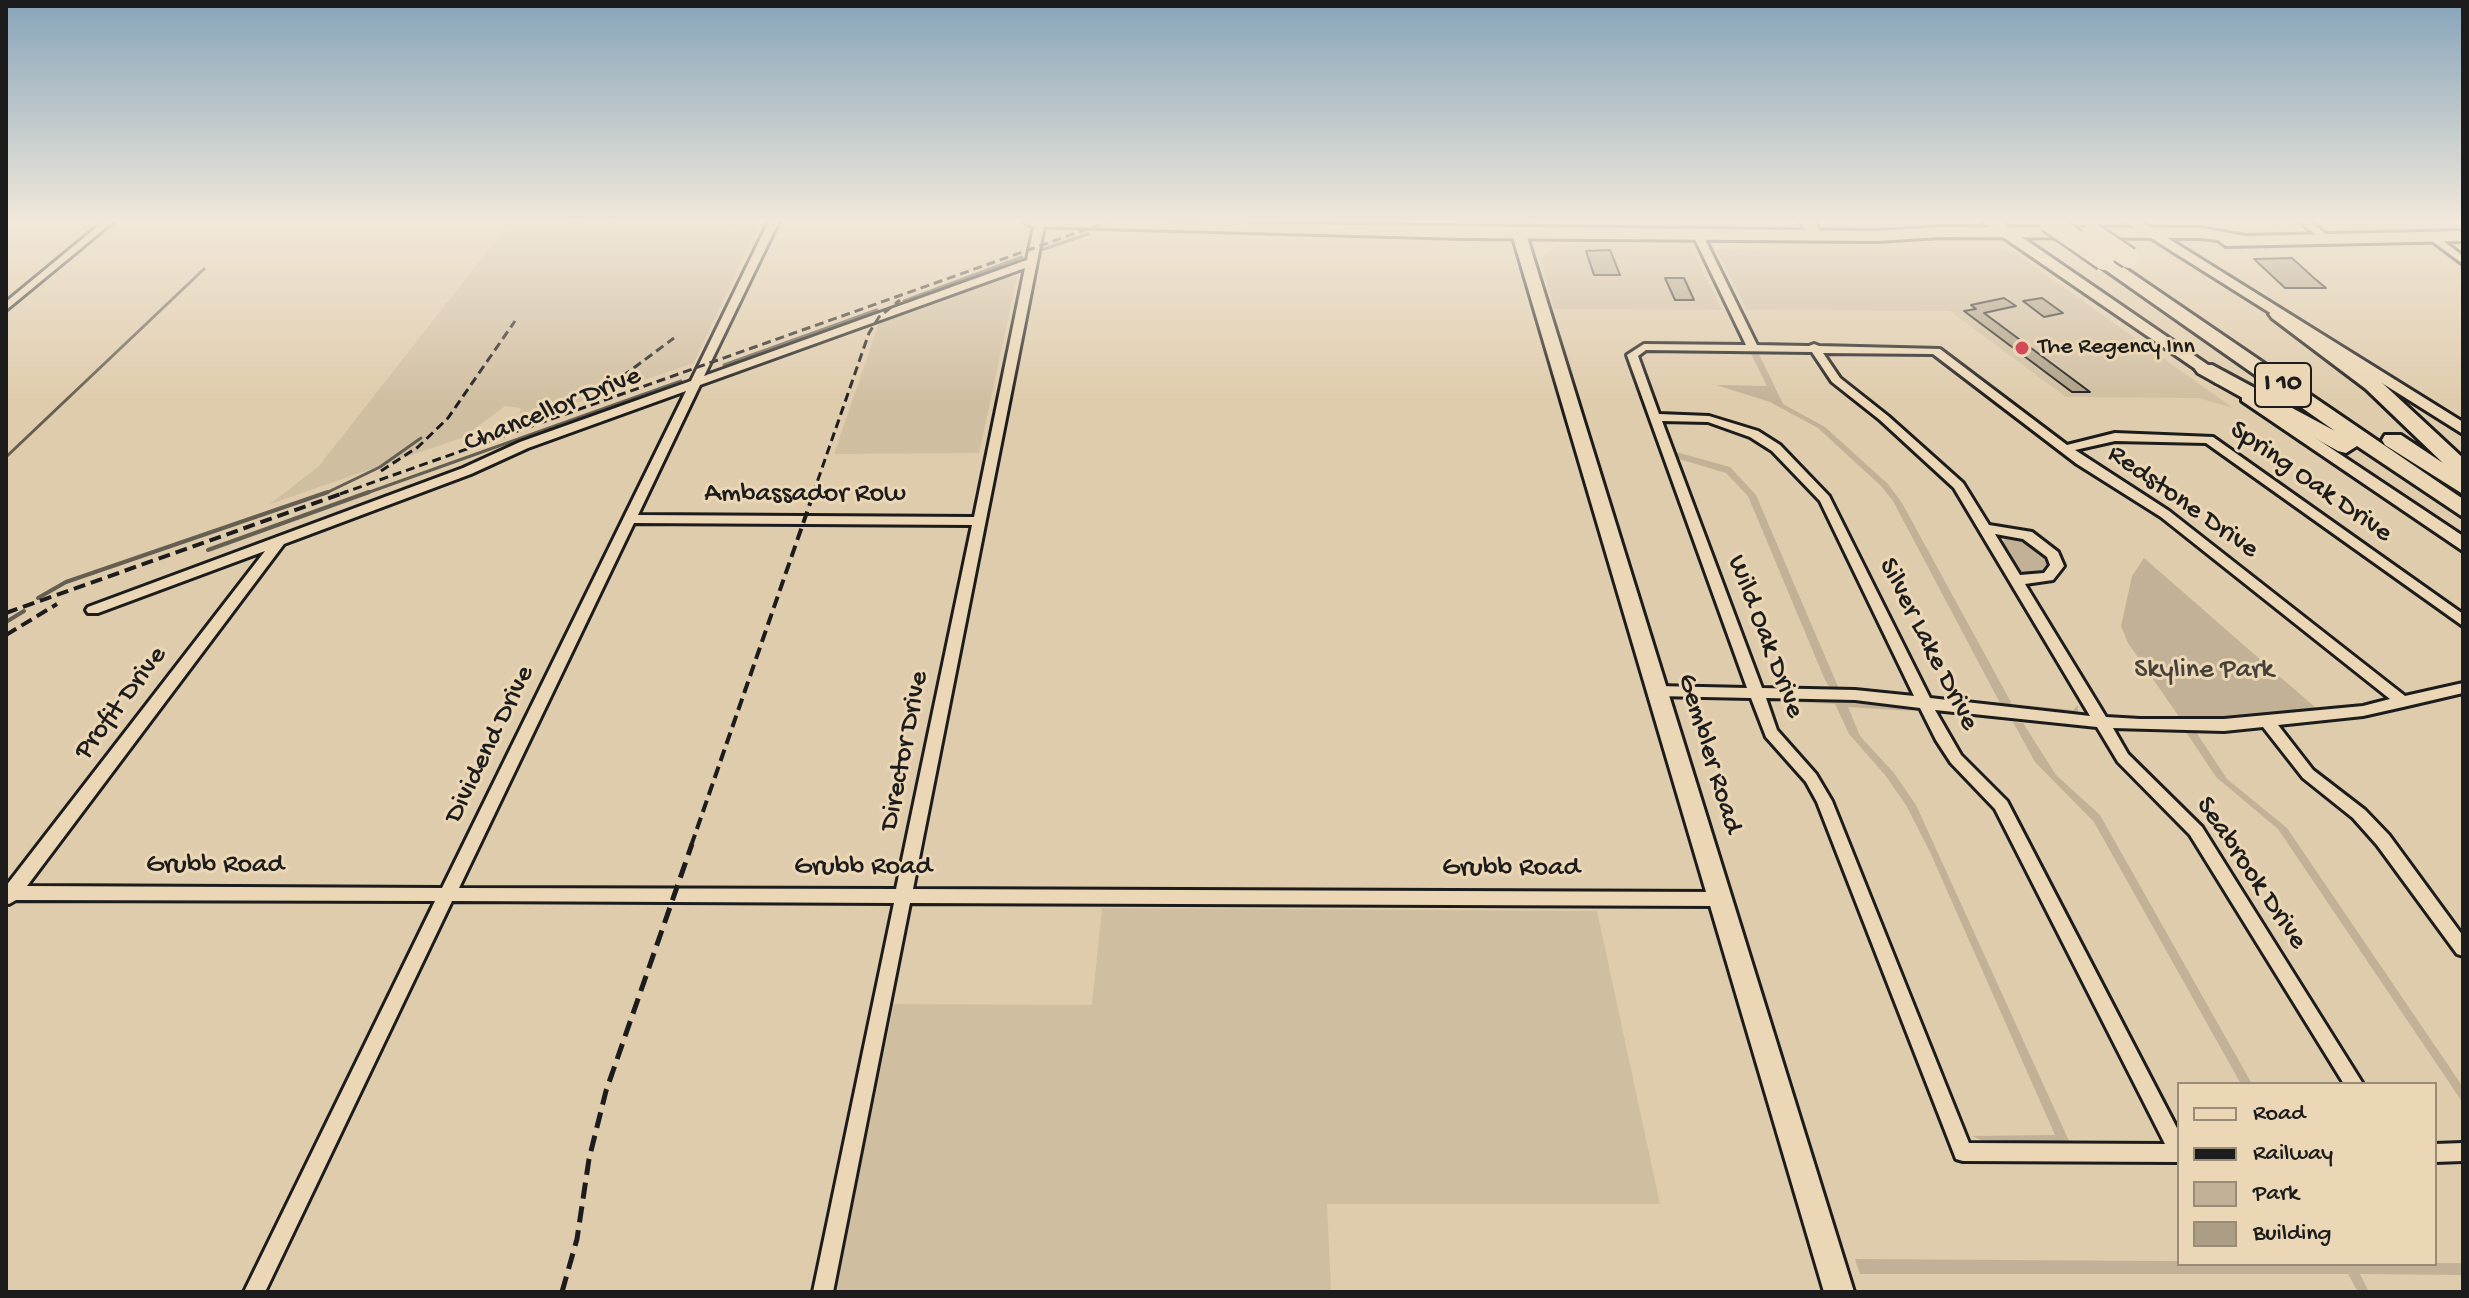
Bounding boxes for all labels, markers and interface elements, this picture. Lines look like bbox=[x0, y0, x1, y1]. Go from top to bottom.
place label: The Regency Inn bbox=[2038, 334, 2195, 362]
marker: The Regency Inn bbox=[2013, 339, 2031, 357]
street label: Chancellor Drive bbox=[460, 360, 646, 462]
road number: I 10 bbox=[2255, 363, 2311, 407]
street label: Spring Oak Drive bbox=[2222, 414, 2398, 552]
street label: Redstone Drive bbox=[2100, 438, 2264, 568]
street label: Ambassador Row bbox=[704, 479, 906, 513]
street label: Wild Oak Drive bbox=[1718, 551, 1810, 723]
street label: Silver Lake Drive bbox=[1869, 553, 1985, 737]
street label: Profit Drive bbox=[68, 641, 176, 767]
park label: Skyline Park bbox=[2134, 655, 2274, 689]
street label: Dividend Drive bbox=[438, 661, 544, 829]
street label: Director Drive bbox=[874, 668, 938, 834]
street label: Gembler Road bbox=[1668, 670, 1748, 838]
street label: Seabrook Drive bbox=[2187, 791, 2313, 957]
street label: Grubb Road bbox=[146, 850, 284, 884]
street label: Grubb Road bbox=[794, 852, 932, 886]
street label: Grubb Road bbox=[1442, 853, 1580, 887]
legend bbox=[2177, 1082, 2437, 1266]
text: Road bbox=[2253, 1100, 2305, 1129]
text: Railway bbox=[2253, 1140, 2333, 1169]
text: Park bbox=[2253, 1180, 2299, 1209]
text: Building bbox=[2253, 1220, 2331, 1249]

